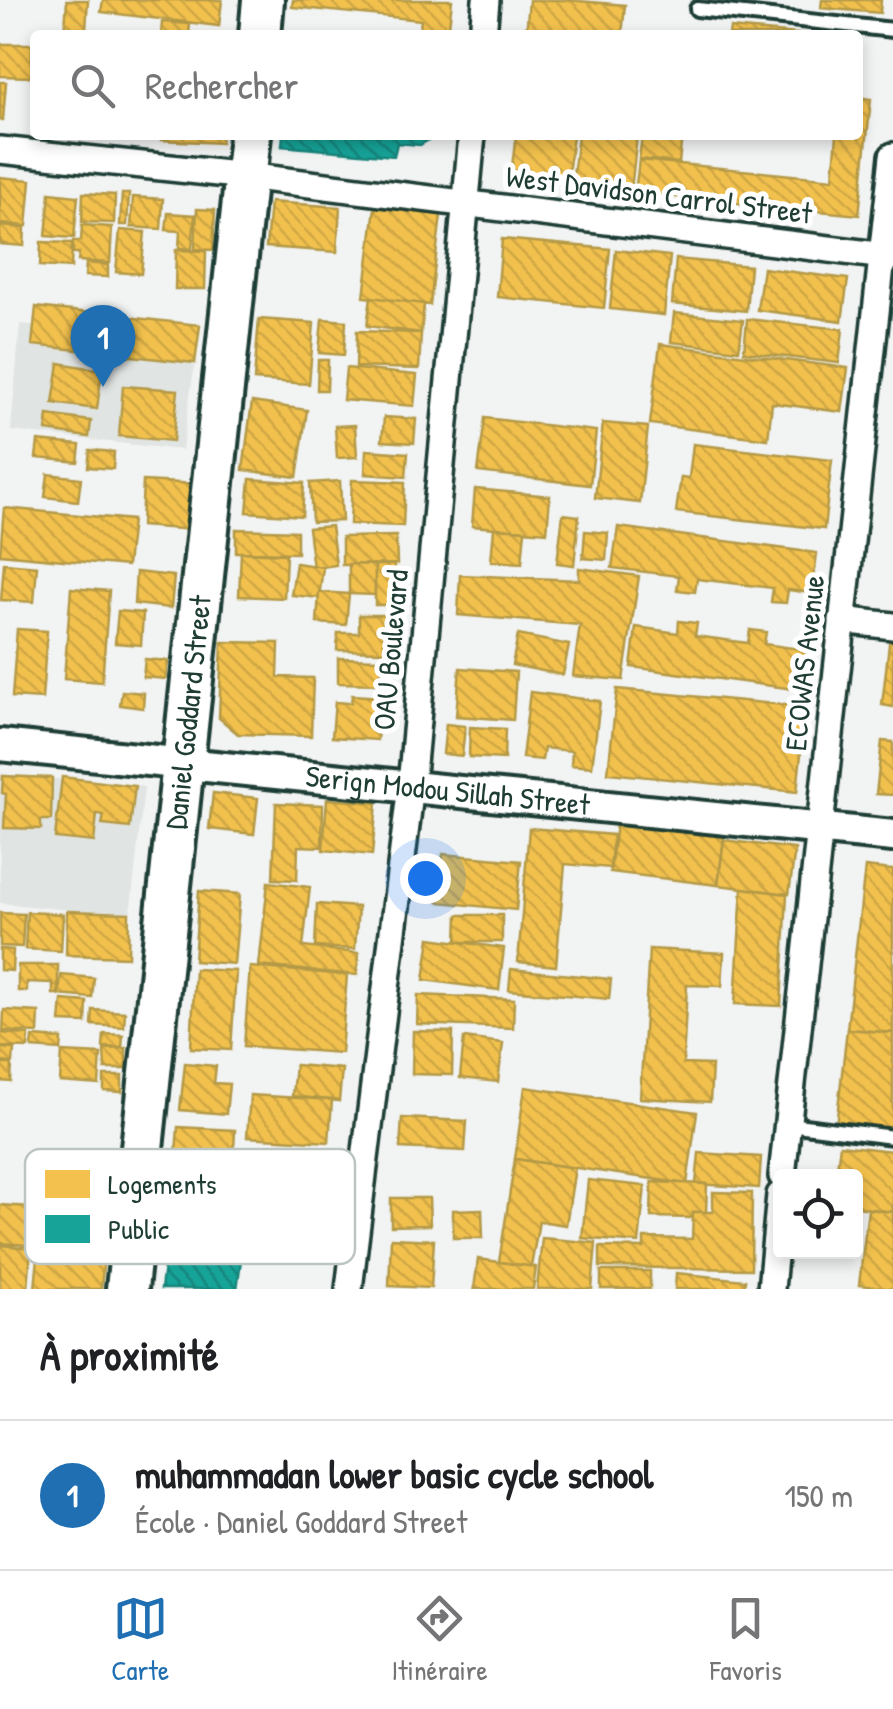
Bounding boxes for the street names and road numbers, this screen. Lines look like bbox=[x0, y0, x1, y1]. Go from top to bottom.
street label: West Davidson Carrol Street bbox=[504, 155, 815, 233]
street label: OAU Boulevard bbox=[363, 568, 417, 732]
street label: ECOWAS Avenue bbox=[775, 573, 833, 753]
street label: Daniel Goddard Street bbox=[155, 593, 220, 831]
street label: Serign Modou Sillah Street bbox=[304, 755, 592, 824]

